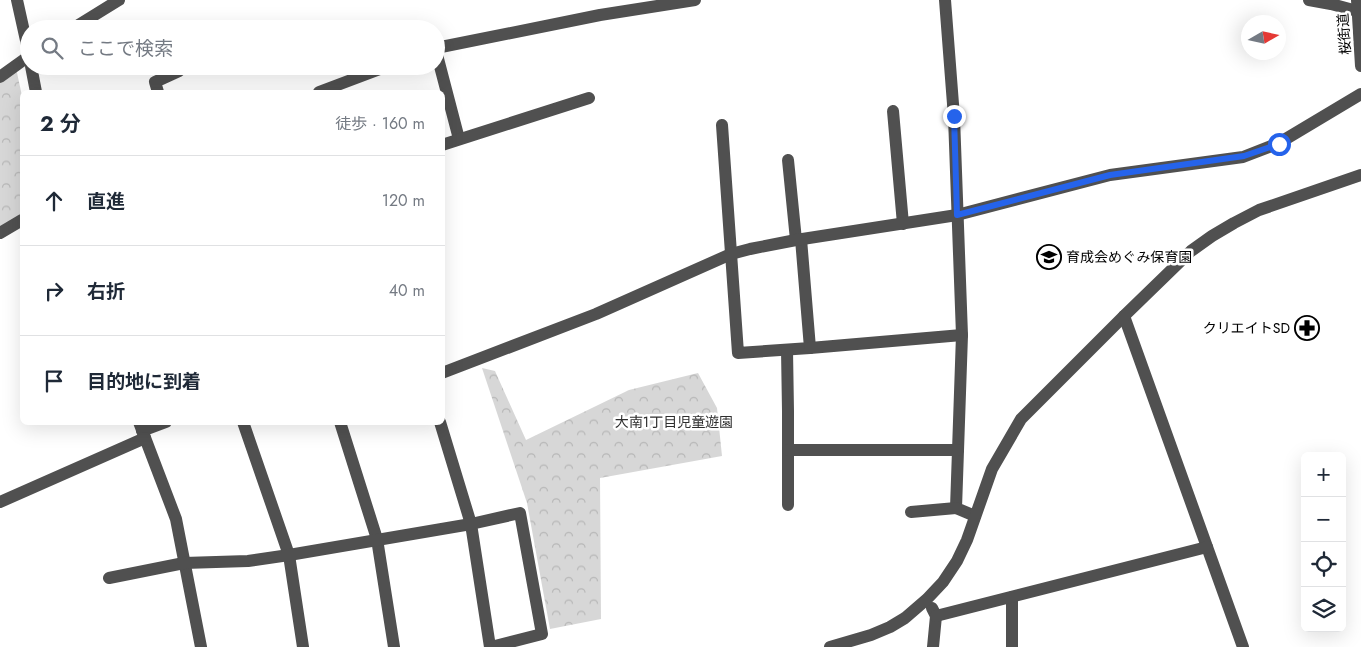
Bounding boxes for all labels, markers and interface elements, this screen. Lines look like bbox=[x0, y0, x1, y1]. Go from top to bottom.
street label: 桜街道 bbox=[1333, 12, 1355, 56]
north arrow bbox=[1241, 15, 1286, 60]
search box bbox=[20, 20, 445, 75]
icon: search bbox=[38, 34, 66, 62]
text: ここで検索 bbox=[78, 35, 173, 62]
route end bbox=[943, 105, 966, 128]
text: 2 分 bbox=[40, 109, 81, 139]
text: 徒歩 · 160 m bbox=[335, 112, 425, 135]
route start bbox=[1268, 133, 1291, 156]
icon: ahead bbox=[40, 187, 68, 215]
text: 直進 bbox=[87, 188, 125, 215]
text: 120 m bbox=[382, 189, 425, 212]
school or university icon: 育成会めぐみ保育園 bbox=[1036, 244, 1062, 270]
place label: 育成会めぐみ保育園 bbox=[1066, 247, 1192, 267]
icon: right bbox=[40, 277, 68, 305]
text: 右折 bbox=[87, 278, 125, 305]
text: 40 m bbox=[389, 279, 425, 302]
pharmacy icon: クリエイトSD bbox=[1294, 315, 1320, 341]
place label: クリエイトSD bbox=[1203, 318, 1290, 338]
icon: arrive bbox=[40, 367, 68, 395]
text: 目的地に到着 bbox=[87, 368, 201, 395]
park label: 大南1丁目児童遊園 bbox=[615, 412, 733, 432]
map controls bbox=[1301, 452, 1346, 632]
button: + bbox=[1301, 452, 1346, 497]
button: − bbox=[1301, 497, 1346, 542]
button: locate bbox=[1301, 542, 1346, 587]
button: layers bbox=[1301, 587, 1346, 632]

